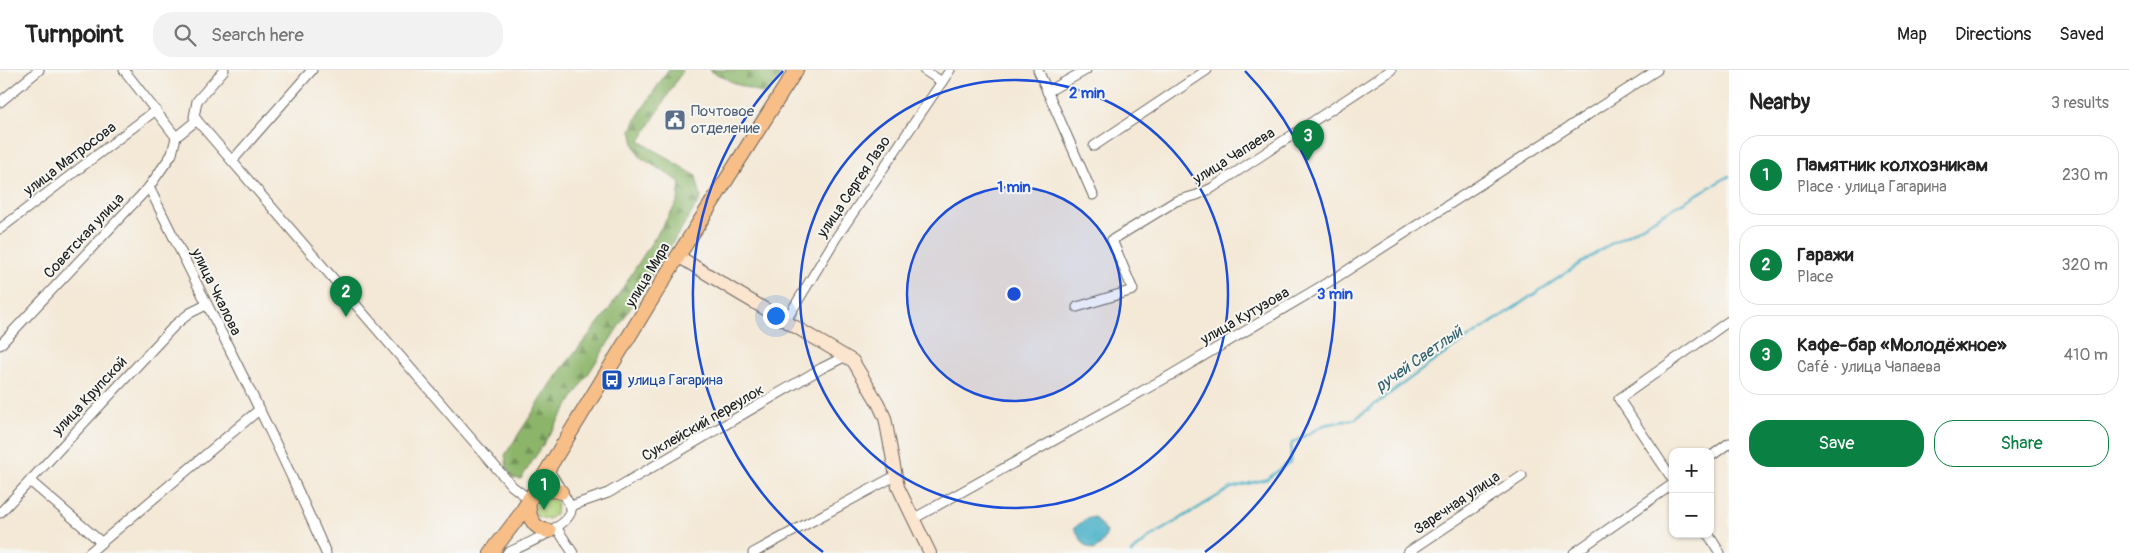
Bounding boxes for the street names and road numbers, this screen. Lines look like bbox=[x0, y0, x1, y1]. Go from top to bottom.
street label: улица Матросова bbox=[19, 118, 120, 201]
street label: улица Чапаева bbox=[1189, 123, 1278, 189]
street label: улица Сергея Лазо bbox=[812, 133, 895, 242]
street label: Советская улица bbox=[40, 189, 128, 283]
street label: улица Мира bbox=[621, 239, 675, 312]
street label: улица Чкалова bbox=[186, 244, 245, 339]
street label: улица Кутузова bbox=[1196, 283, 1293, 350]
street label: улица Крупской bbox=[48, 353, 131, 440]
street label: Суклейский переулок bbox=[639, 380, 768, 466]
street label: Заречная улица bbox=[1410, 467, 1504, 539]

